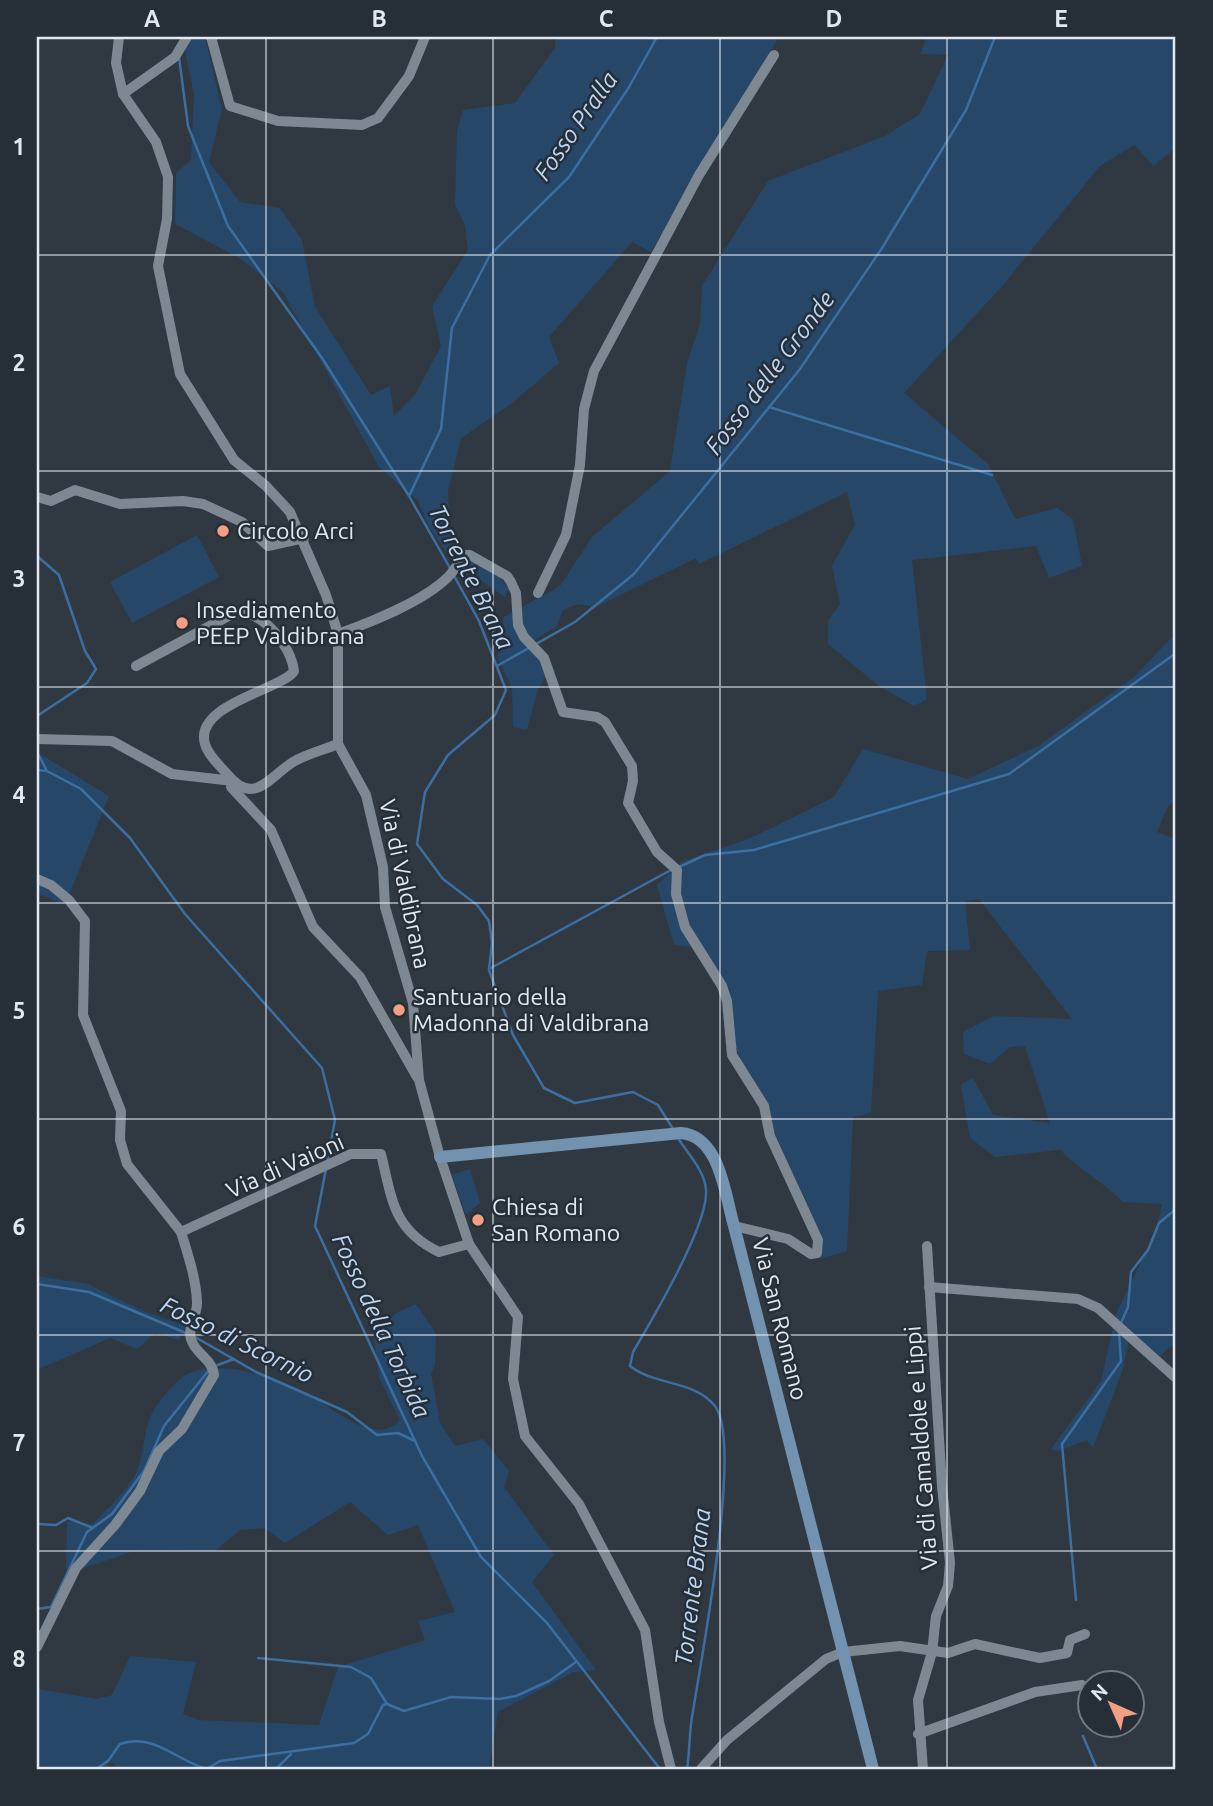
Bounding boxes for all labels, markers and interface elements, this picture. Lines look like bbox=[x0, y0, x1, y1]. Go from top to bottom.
text: A bbox=[144, 6, 160, 31]
text: B bbox=[371, 6, 387, 31]
text: C bbox=[599, 6, 614, 31]
text: D bbox=[826, 6, 842, 31]
text: E bbox=[1054, 6, 1068, 31]
water label: Fosso Pralla bbox=[528, 66, 623, 185]
text: 1 bbox=[13, 134, 25, 159]
water label: Fosso delle Gronde bbox=[700, 286, 840, 459]
text: 2 bbox=[13, 350, 25, 375]
water label: Torrente Brana bbox=[423, 500, 519, 654]
place label: Circolo Arci bbox=[237, 518, 354, 543]
marker: Circolo Arci bbox=[215, 523, 231, 539]
text: 3 bbox=[13, 566, 25, 591]
place label: Insediamento PEEP Valdibrana bbox=[196, 597, 365, 648]
marker: Insediamento PEEP Valdibrana bbox=[174, 615, 190, 631]
text: 4 bbox=[13, 782, 26, 807]
street label: Via di Valdibrana bbox=[375, 797, 436, 971]
place label: Santuario della Madonna di Valdibrana bbox=[413, 984, 649, 1035]
text: 5 bbox=[13, 998, 25, 1023]
marker: Santuario della Madonna di Valdibrana bbox=[391, 1002, 407, 1018]
street label: Via di Vaioni bbox=[222, 1128, 347, 1203]
place label: Chiesa di San Romano bbox=[492, 1194, 620, 1245]
marker: Chiesa di San Romano bbox=[470, 1212, 486, 1228]
text: 6 bbox=[13, 1214, 26, 1239]
water label: Fosso della Torbida bbox=[327, 1229, 436, 1422]
street label: Via San Romano bbox=[748, 1235, 813, 1403]
water label: Fosso di Scornio bbox=[157, 1291, 318, 1388]
street label: Via di Camaldole e Lippi bbox=[899, 1325, 942, 1571]
text: 7 bbox=[13, 1430, 25, 1455]
water label: Torrente Brana bbox=[669, 1507, 716, 1667]
text: 8 bbox=[13, 1646, 25, 1671]
north arrow bbox=[1076, 1670, 1146, 1740]
text: N bbox=[1086, 1679, 1112, 1705]

